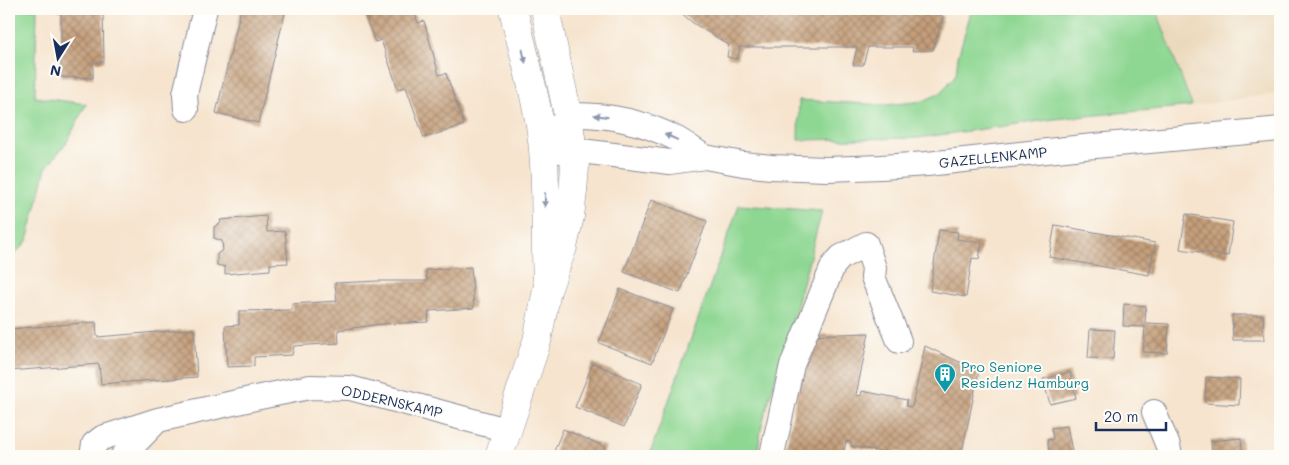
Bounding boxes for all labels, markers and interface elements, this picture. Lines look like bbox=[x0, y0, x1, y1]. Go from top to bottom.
north arrow bbox=[32, 32, 82, 82]
one-way arrow bbox=[520, 49, 528, 64]
text: N bbox=[48, 61, 62, 82]
one-way arrow bbox=[593, 112, 609, 120]
one-way arrow bbox=[664, 132, 678, 140]
street label: GAZELLENKAMP bbox=[938, 142, 1048, 172]
one-way arrow bbox=[541, 192, 549, 208]
place label: Pro Seniore Residenz Hamburg bbox=[961, 357, 1089, 392]
building icon: Pro Seniore Residenz Hamburg bbox=[933, 362, 957, 393]
street label: ODDERNSKAMP bbox=[339, 380, 445, 422]
scale bar bbox=[1096, 400, 1166, 432]
text: 20 m bbox=[1104, 406, 1138, 426]

